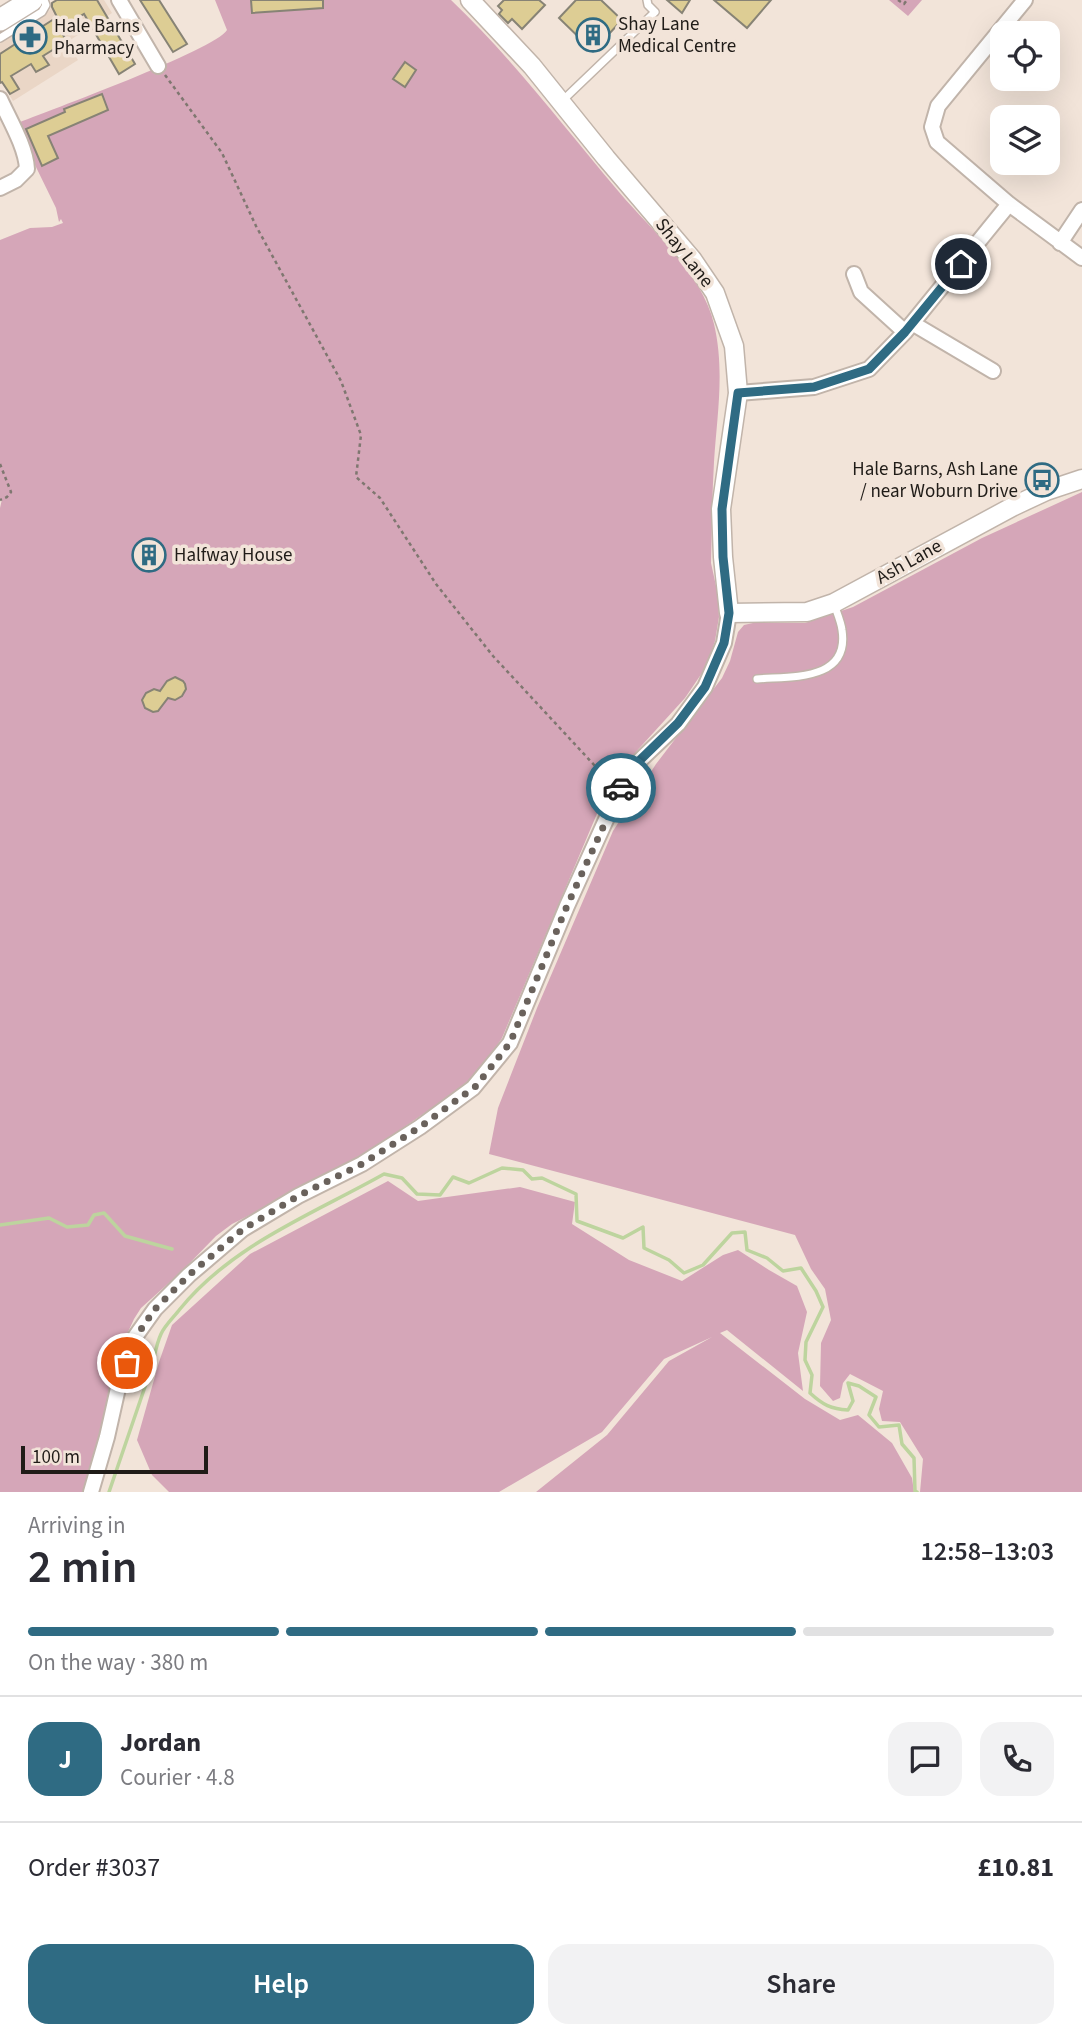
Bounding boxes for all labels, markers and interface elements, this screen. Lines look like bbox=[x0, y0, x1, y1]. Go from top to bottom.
place label: Shay Lane Medical Centre bbox=[618, 11, 736, 60]
place label: Hale Barns Pharmacy bbox=[54, 13, 140, 62]
building icon: Shay Lane Medical Centre bbox=[574, 16, 612, 54]
pharmacy icon: Hale Barns Pharmacy bbox=[11, 18, 49, 56]
map controls bbox=[990, 21, 1060, 175]
button: locate bbox=[990, 21, 1060, 91]
button: layers bbox=[990, 105, 1060, 175]
street label: Shay Lane bbox=[648, 213, 720, 293]
pin bbox=[931, 234, 991, 294]
icon: home bbox=[942, 245, 980, 283]
place label: Hale Barns, Ash Lane / near Woburn Drive bbox=[852, 456, 1018, 505]
bus stop icon: Hale Barns, Ash Lane / near Woburn Drive bbox=[1023, 461, 1061, 499]
street label: Ash Lane bbox=[871, 533, 947, 591]
building icon: Halfway House bbox=[130, 536, 168, 574]
place label: Halfway House bbox=[174, 542, 292, 569]
courier bbox=[586, 753, 656, 823]
icon: car bbox=[602, 769, 640, 807]
pin bbox=[97, 1333, 157, 1393]
icon: bag bbox=[108, 1344, 146, 1382]
scale bar bbox=[21, 1443, 208, 1475]
text: 100 m bbox=[32, 1444, 80, 1471]
text: Arriving in bbox=[28, 1509, 126, 1542]
text: 12:58–13:03 bbox=[921, 1533, 1054, 1570]
text: 2 min bbox=[28, 1535, 137, 1600]
text: On the way · 380 m bbox=[28, 1646, 208, 1679]
button: chat bbox=[888, 1722, 962, 1796]
button: phone bbox=[980, 1722, 1054, 1796]
text: Jordan bbox=[120, 1724, 201, 1761]
text: J bbox=[58, 1741, 72, 1778]
text: Courier · 4.8 bbox=[120, 1761, 235, 1794]
text: Order #3037 bbox=[28, 1849, 160, 1886]
text: £10.81 bbox=[978, 1849, 1054, 1886]
button: Help bbox=[28, 1944, 534, 2024]
button: Share bbox=[548, 1944, 1054, 2024]

